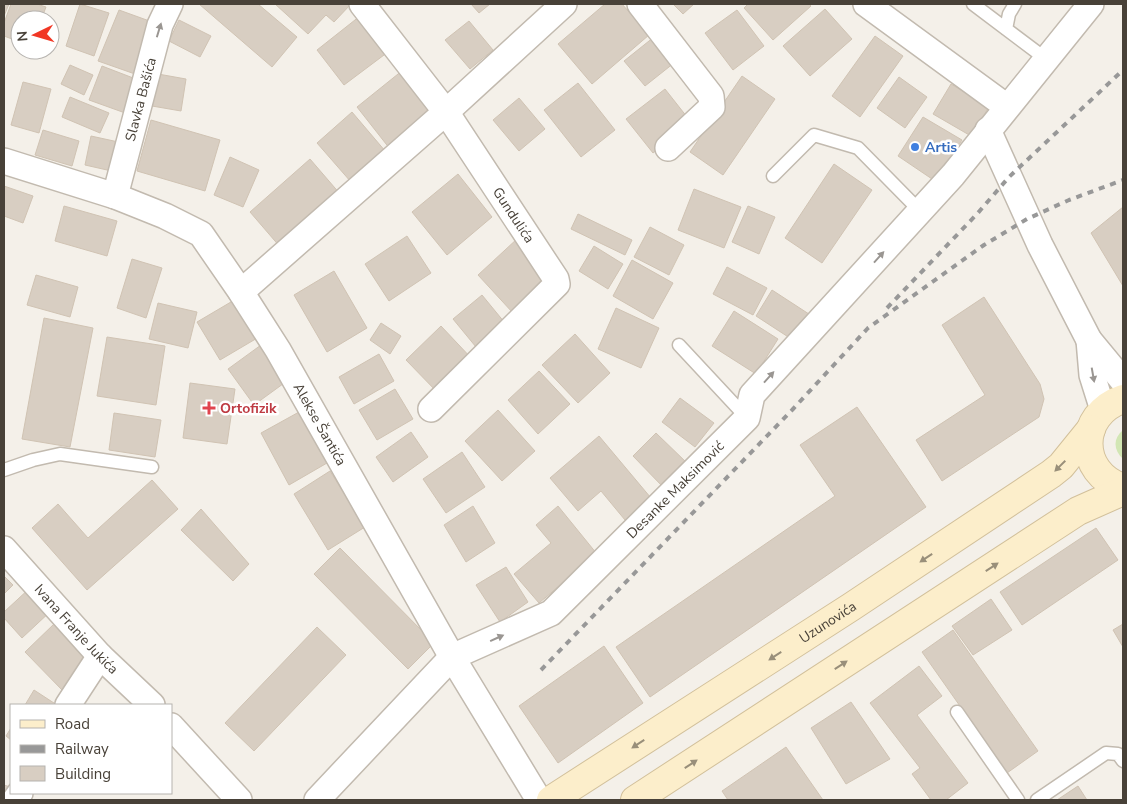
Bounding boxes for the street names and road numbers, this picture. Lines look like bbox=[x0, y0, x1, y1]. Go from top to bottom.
street label: Slavka Bašića bbox=[120, 55, 161, 143]
street label: Gundulića bbox=[488, 183, 539, 247]
street label: Alekse Šantića bbox=[289, 379, 351, 469]
street label: Desanke Maksimović bbox=[622, 436, 728, 542]
street label: Ivana Franje Jukića bbox=[30, 580, 123, 678]
street label: Uzunovića bbox=[795, 597, 860, 647]

